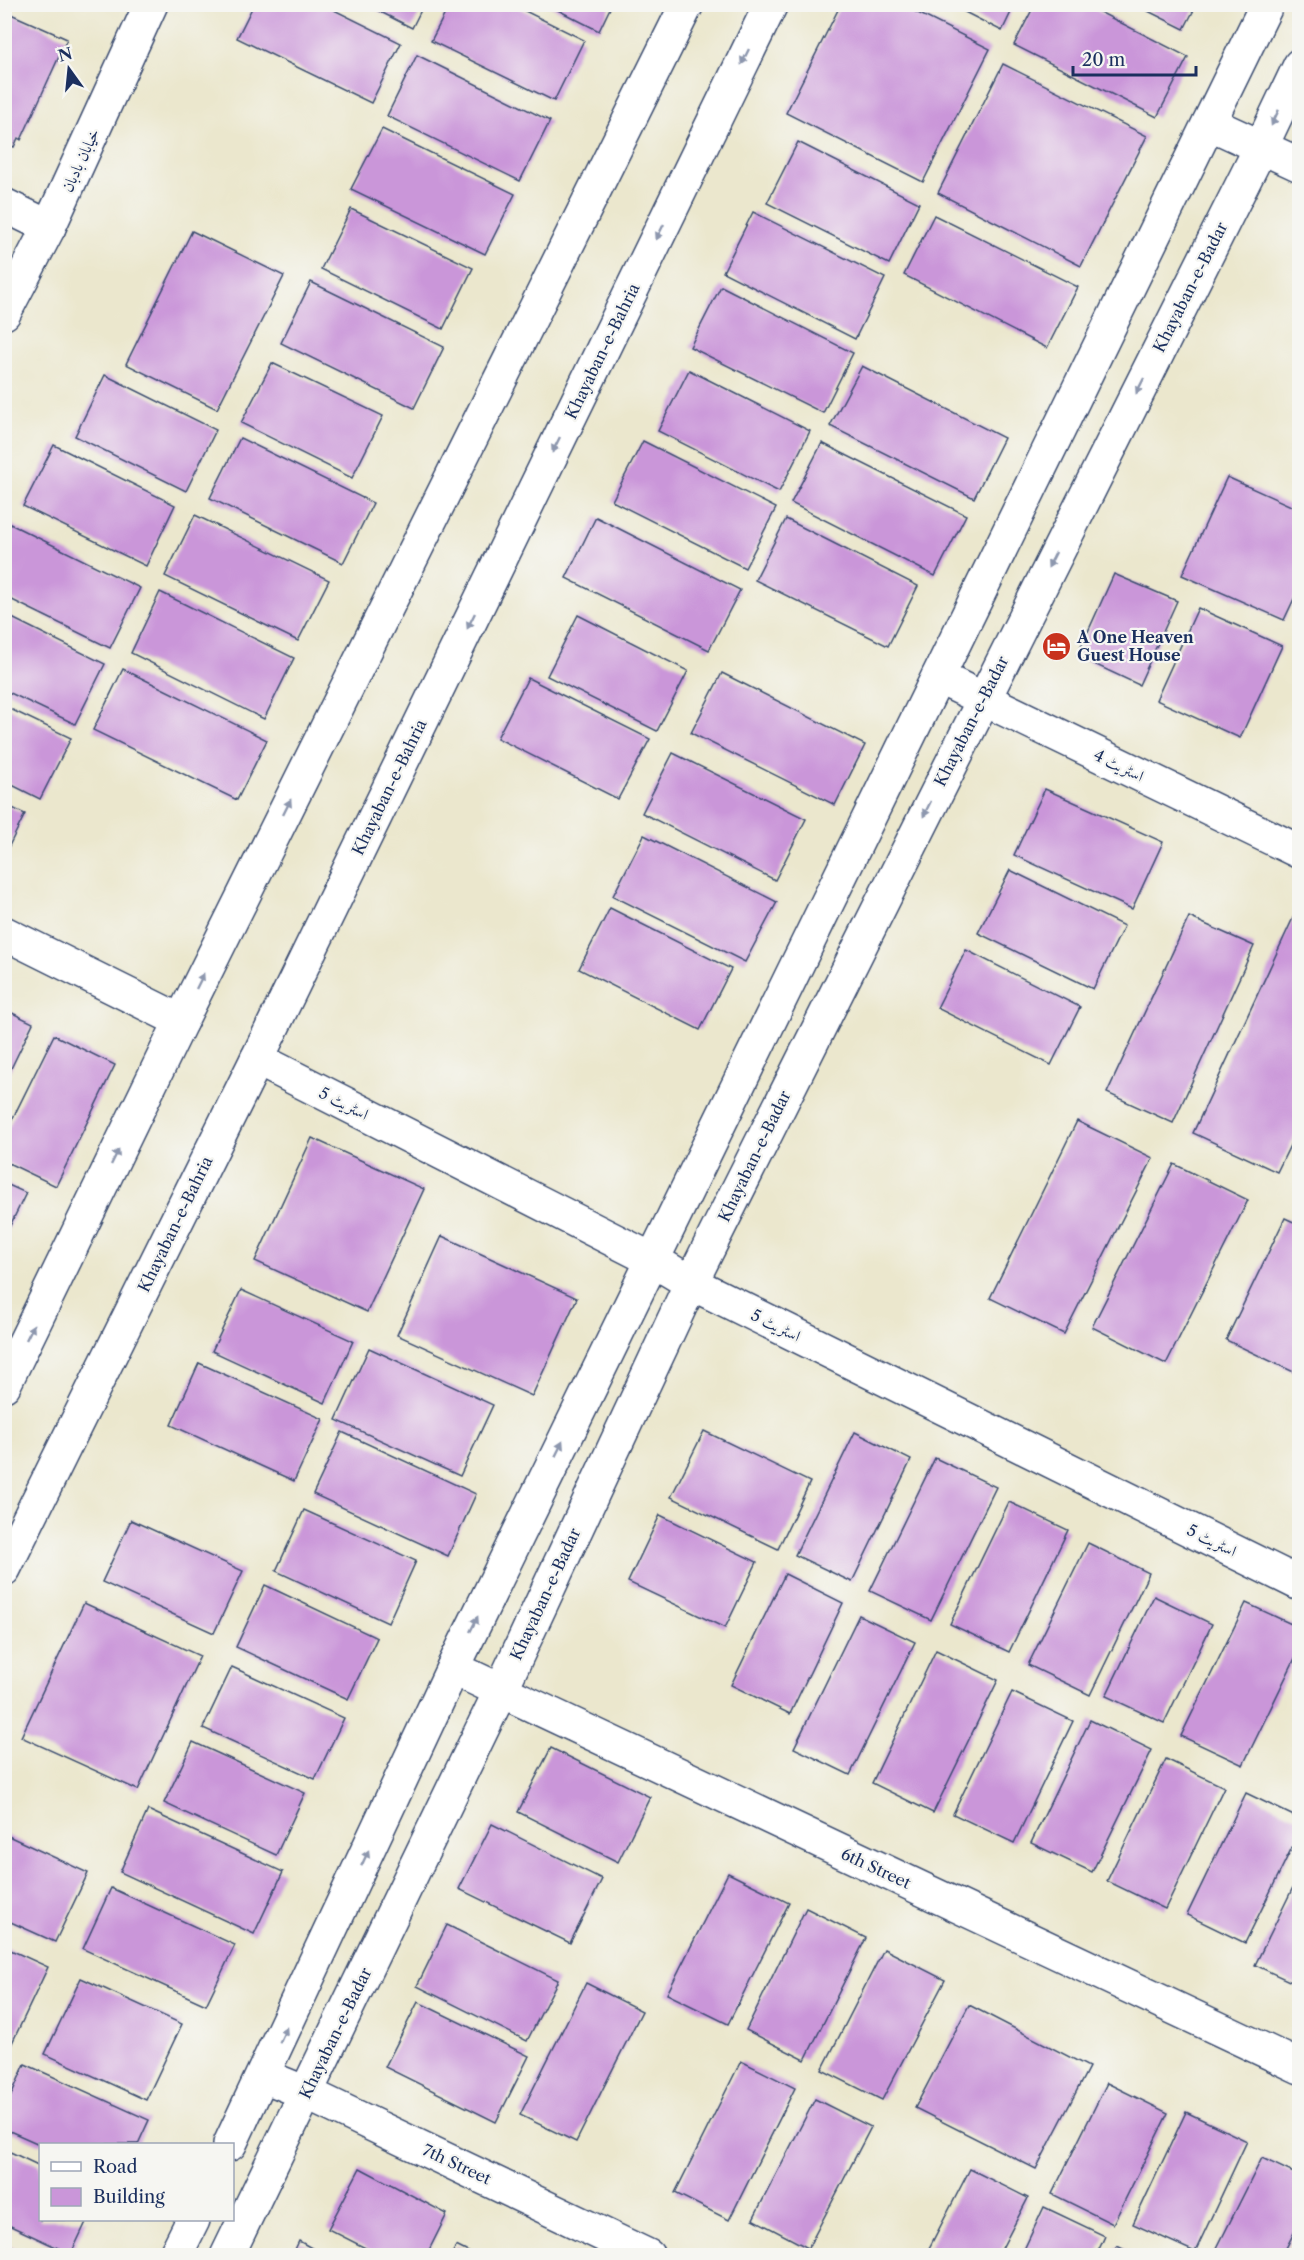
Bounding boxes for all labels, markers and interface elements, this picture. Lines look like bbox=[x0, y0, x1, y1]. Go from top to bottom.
north arrow bbox=[39, 39, 99, 99]
scale bar bbox=[1073, 39, 1196, 77]
text: N bbox=[56, 43, 75, 66]
one-way arrow bbox=[741, 49, 750, 66]
text: 20 m bbox=[1082, 49, 1126, 71]
one-way arrow bbox=[1270, 109, 1279, 126]
street label: خیابان بادبان bbox=[57, 125, 103, 195]
street label: Khayaban-e-Badar bbox=[1149, 218, 1232, 355]
one-way arrow bbox=[655, 224, 665, 241]
street label: Khayaban-e-Bahria bbox=[560, 279, 644, 422]
one-way arrow bbox=[1136, 377, 1145, 394]
one-way arrow bbox=[551, 437, 561, 454]
one-way arrow bbox=[1048, 551, 1057, 568]
one-way arrow bbox=[466, 612, 475, 629]
place label: A One Heaven Guest House bbox=[1076, 627, 1194, 665]
hotel icon: A One Heaven Guest House bbox=[1040, 630, 1072, 662]
street label: Khayaban-e-Badar bbox=[930, 652, 1013, 789]
street label: Khayaban-e-Bahria bbox=[347, 715, 431, 858]
street label: اسٹریٹ 4 bbox=[1090, 744, 1147, 787]
one-way arrow bbox=[283, 798, 292, 815]
one-way arrow bbox=[922, 801, 932, 818]
one-way arrow bbox=[196, 973, 205, 990]
street label: اسٹریٹ 5 bbox=[316, 1082, 372, 1125]
street label: Khayaban-e-Badar bbox=[714, 1087, 795, 1225]
one-way arrow bbox=[110, 1148, 120, 1165]
street label: Khayaban-e-Bahria bbox=[133, 1152, 217, 1295]
street label: اسٹریٹ 5 bbox=[747, 1304, 804, 1346]
one-way arrow bbox=[25, 1323, 35, 1340]
one-way arrow bbox=[555, 1440, 564, 1457]
street label: اسٹریٹ 5 bbox=[1183, 1519, 1240, 1561]
street label: Khayaban-e-Badar bbox=[506, 1525, 584, 1663]
one-way arrow bbox=[469, 1616, 479, 1633]
street label: 6th Street bbox=[838, 1843, 914, 1893]
one-way arrow bbox=[360, 1850, 369, 1867]
street label: Khayaban-e-Badar bbox=[295, 1964, 376, 2102]
one-way arrow bbox=[278, 2027, 287, 2044]
street label: 7th Street bbox=[420, 2139, 495, 2189]
legend bbox=[39, 2143, 234, 2221]
text: Road bbox=[93, 2156, 138, 2178]
text: Building bbox=[93, 2186, 165, 2208]

